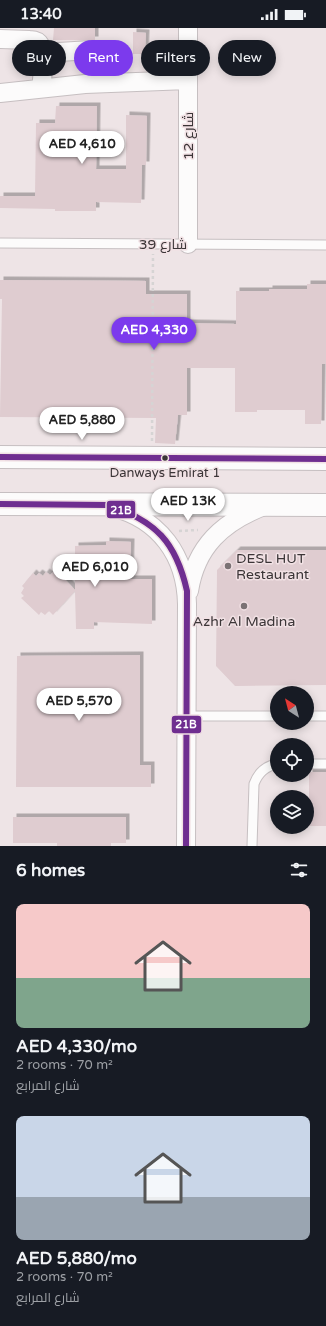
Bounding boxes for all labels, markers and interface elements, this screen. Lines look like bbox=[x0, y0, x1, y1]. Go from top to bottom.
text: 13:40 bbox=[20, 5, 62, 23]
chip: Buy bbox=[12, 40, 66, 76]
chip: Rent bbox=[74, 40, 133, 76]
chip: Filters bbox=[141, 40, 210, 76]
chip: New bbox=[218, 40, 276, 76]
street label: شارع 12 bbox=[180, 112, 197, 160]
pin: AED 4,610 bbox=[36, 131, 128, 165]
text: AED 4,610 bbox=[48, 136, 116, 152]
street label: شارع 39 bbox=[139, 236, 187, 253]
pin: AED 4,330 bbox=[108, 317, 200, 351]
text: AED 4,330 bbox=[120, 322, 188, 338]
pin: AED 5,880 bbox=[36, 407, 128, 441]
text: AED 5,880 bbox=[49, 412, 115, 428]
marker: Danways Emirat 1 bbox=[160, 453, 170, 463]
place label: Danways Emirat 1 bbox=[110, 465, 220, 481]
pin: AED 13K bbox=[151, 488, 225, 522]
text: AED 13K bbox=[160, 493, 216, 509]
line badge: 21B bbox=[106, 500, 136, 519]
text: 21B bbox=[110, 504, 132, 517]
place label: DESL HUT Restaurant bbox=[236, 550, 310, 583]
pin: AED 6,010 bbox=[49, 554, 141, 588]
text: AED 6,010 bbox=[61, 559, 129, 575]
marker: DESL HUT Restaurant bbox=[223, 561, 233, 571]
marker: Azhr Al Madina bbox=[239, 601, 249, 611]
place label: Azhr Al Madina bbox=[193, 613, 295, 630]
north arrow bbox=[270, 686, 314, 730]
map controls bbox=[270, 686, 314, 834]
pin: AED 5,570 bbox=[33, 688, 125, 722]
text: AED 5,570 bbox=[45, 693, 113, 709]
line badge: 21B bbox=[171, 715, 202, 734]
text: 21B bbox=[175, 718, 197, 731]
button: locate bbox=[270, 738, 314, 782]
button: layers bbox=[270, 790, 314, 834]
icon: filters bbox=[288, 859, 310, 881]
text: 6 homes bbox=[16, 860, 85, 881]
icon: home bbox=[127, 930, 199, 1002]
text: AED 4,330/mo bbox=[16, 1036, 137, 1057]
text: 2 rooms · 70 m² bbox=[16, 1057, 113, 1073]
text: شارع المرابع bbox=[16, 1078, 79, 1094]
icon: home bbox=[127, 1142, 199, 1214]
text: AED 5,880/mo bbox=[16, 1248, 137, 1269]
text: 2 rooms · 70 m² bbox=[16, 1269, 113, 1285]
text: شارع المرابع bbox=[16, 1290, 79, 1306]

